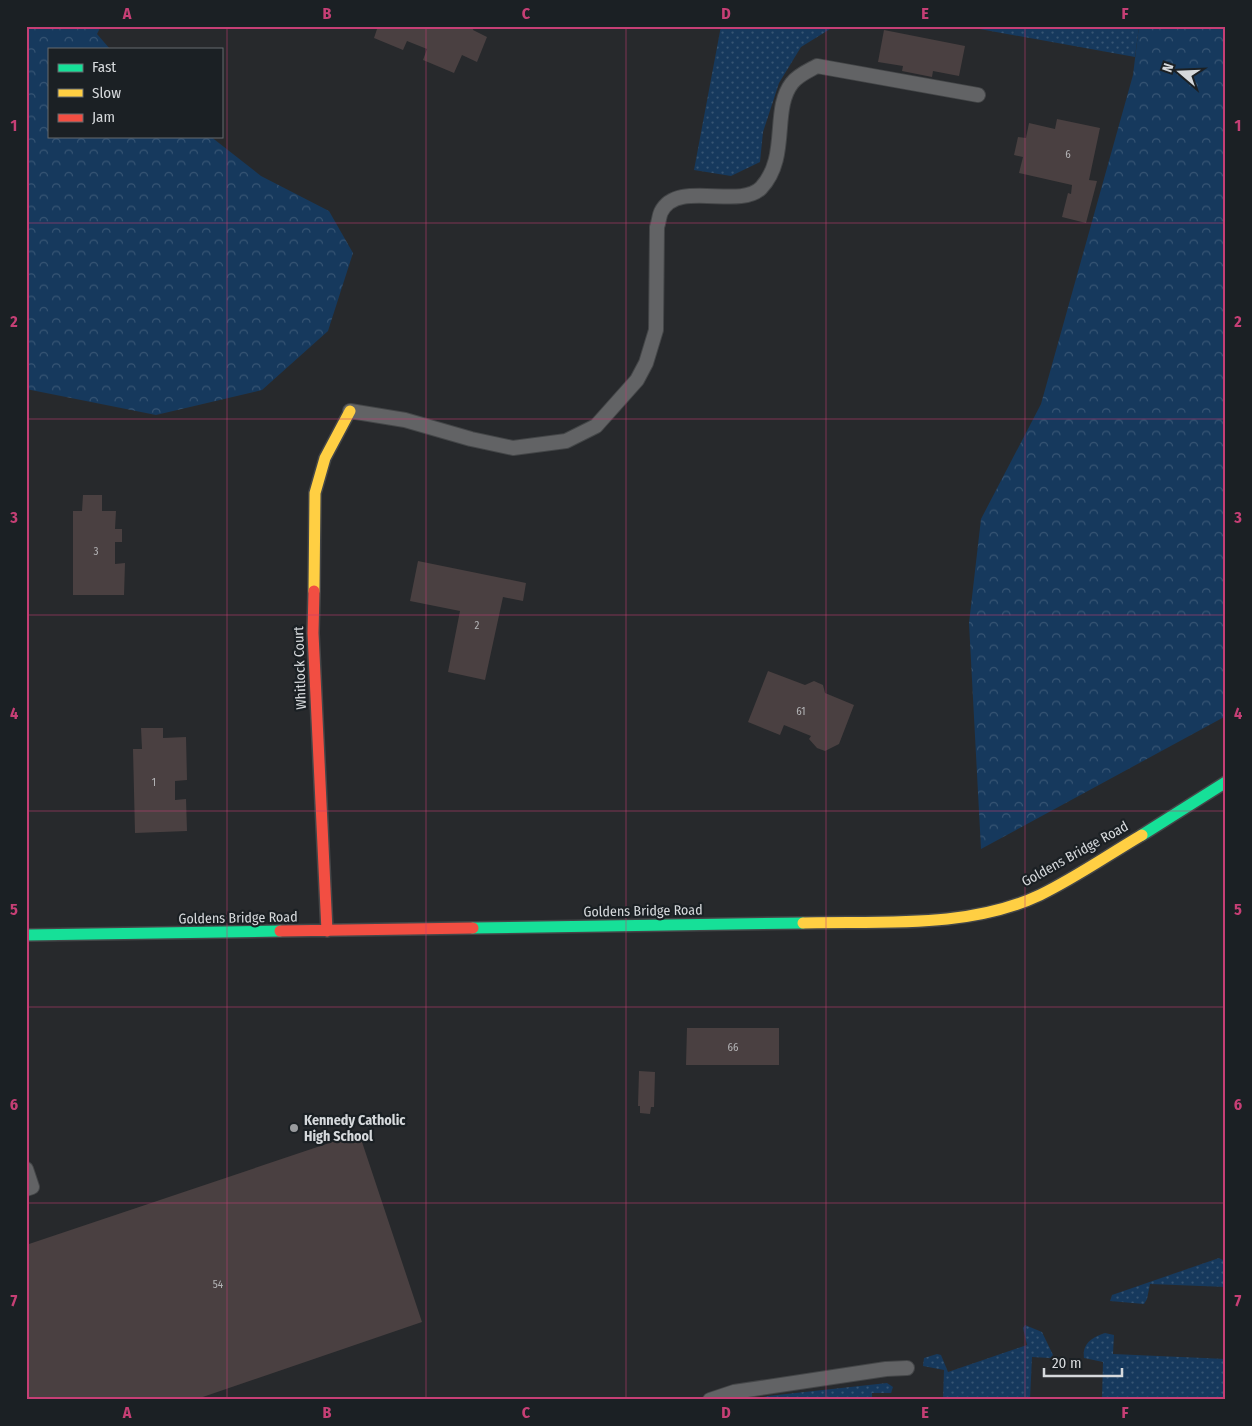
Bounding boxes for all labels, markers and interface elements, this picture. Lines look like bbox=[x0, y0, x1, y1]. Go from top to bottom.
text: A bbox=[122, 4, 132, 23]
text: B bbox=[323, 4, 332, 23]
text: C bbox=[522, 4, 531, 23]
text: D bbox=[721, 4, 731, 23]
text: E bbox=[921, 4, 929, 23]
text: F bbox=[1121, 4, 1129, 23]
legend bbox=[48, 48, 222, 138]
north arrow bbox=[1154, 48, 1204, 98]
text: Fast bbox=[92, 58, 116, 76]
text: N bbox=[1159, 61, 1178, 75]
text: Slow bbox=[92, 84, 121, 102]
text: Jam bbox=[92, 108, 115, 126]
text: 1 bbox=[11, 116, 17, 135]
text: 1 bbox=[1235, 116, 1241, 135]
house number: 6 bbox=[1065, 148, 1071, 161]
text: 2 bbox=[9, 312, 18, 331]
text: 2 bbox=[1233, 312, 1242, 331]
text: 3 bbox=[9, 508, 18, 527]
text: 3 bbox=[1233, 508, 1242, 527]
house number: 3 bbox=[94, 545, 99, 558]
house number: 2 bbox=[475, 619, 480, 632]
street label: Whitlock Court bbox=[290, 626, 310, 710]
text: 4 bbox=[10, 704, 18, 723]
text: 4 bbox=[1234, 704, 1242, 723]
house number: 61 bbox=[796, 705, 806, 718]
house number: 1 bbox=[152, 776, 156, 789]
street label: Goldens Bridge Road bbox=[1019, 818, 1131, 890]
text: 5 bbox=[10, 900, 18, 919]
text: 5 bbox=[1234, 900, 1242, 919]
street label: Goldens Bridge Road bbox=[583, 901, 703, 921]
street label: Goldens Bridge Road bbox=[178, 908, 298, 928]
house number: 66 bbox=[728, 1041, 739, 1054]
text: 6 bbox=[10, 1095, 18, 1114]
text: 6 bbox=[1234, 1095, 1242, 1114]
place label: Kennedy Catholic High School bbox=[304, 1112, 406, 1145]
marker: Kennedy Catholic High School bbox=[288, 1122, 300, 1134]
house number: 54 bbox=[213, 1278, 224, 1291]
text: 7 bbox=[11, 1291, 18, 1310]
text: 7 bbox=[1235, 1291, 1242, 1310]
scale bar bbox=[1044, 1346, 1122, 1378]
text: 20 m bbox=[1052, 1354, 1082, 1372]
text: A bbox=[122, 1403, 132, 1422]
text: B bbox=[323, 1403, 332, 1422]
text: C bbox=[522, 1403, 531, 1422]
text: D bbox=[721, 1403, 731, 1422]
text: E bbox=[921, 1403, 929, 1422]
text: F bbox=[1121, 1403, 1129, 1422]

